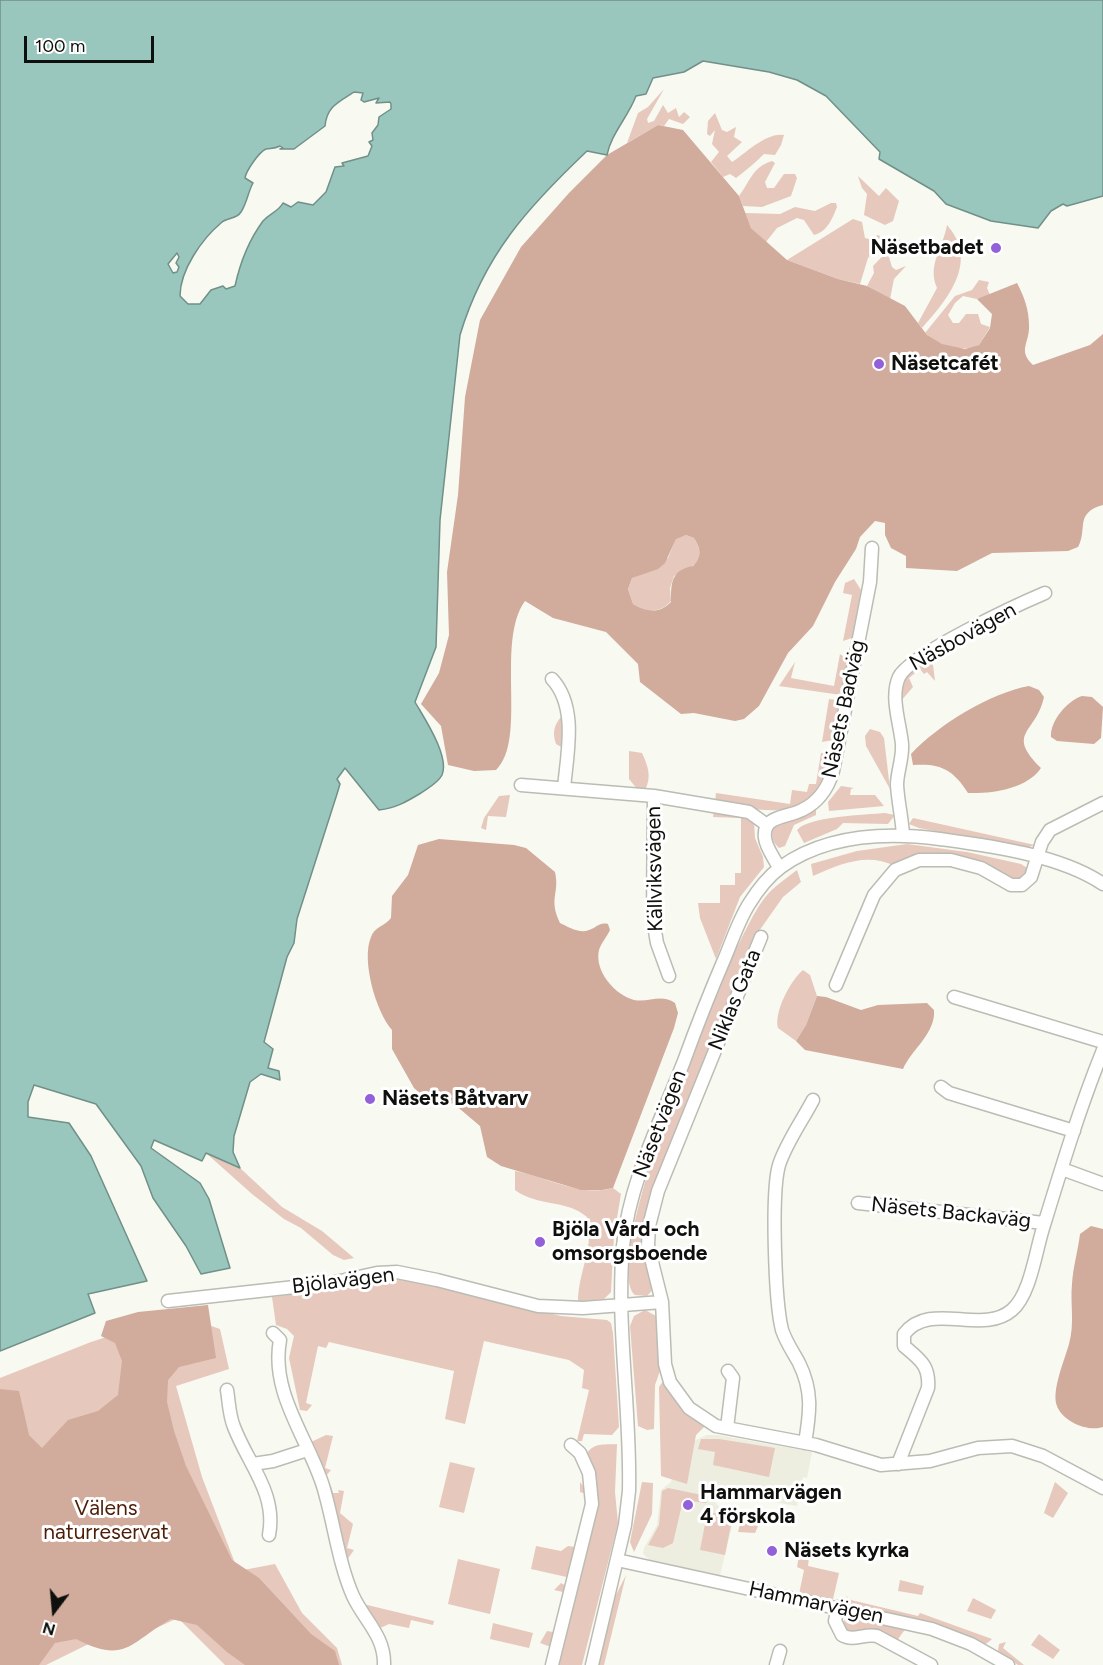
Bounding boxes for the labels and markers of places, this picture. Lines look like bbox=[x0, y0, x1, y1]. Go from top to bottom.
place label: Näsetbadet bbox=[871, 235, 984, 261]
marker: Näsetbadet bbox=[989, 241, 1003, 255]
place label: Näsetcafét bbox=[891, 351, 999, 377]
marker: Näsetcafét bbox=[872, 357, 886, 371]
place label: Näsets Båtvarv bbox=[382, 1086, 529, 1112]
marker: Näsets Båtvarv bbox=[363, 1092, 377, 1106]
place label: Bjöla Vård- och omsorgsboende bbox=[552, 1217, 707, 1267]
marker: Bjöla Vård- och omsorgsboende bbox=[533, 1235, 547, 1249]
place label: Hammarvägen 4 förskola bbox=[700, 1480, 842, 1530]
marker: Hammarvägen 4 förskola bbox=[681, 1498, 695, 1512]
place label: Näsets kyrka bbox=[784, 1538, 909, 1564]
marker: Näsets kyrka bbox=[765, 1544, 779, 1558]

